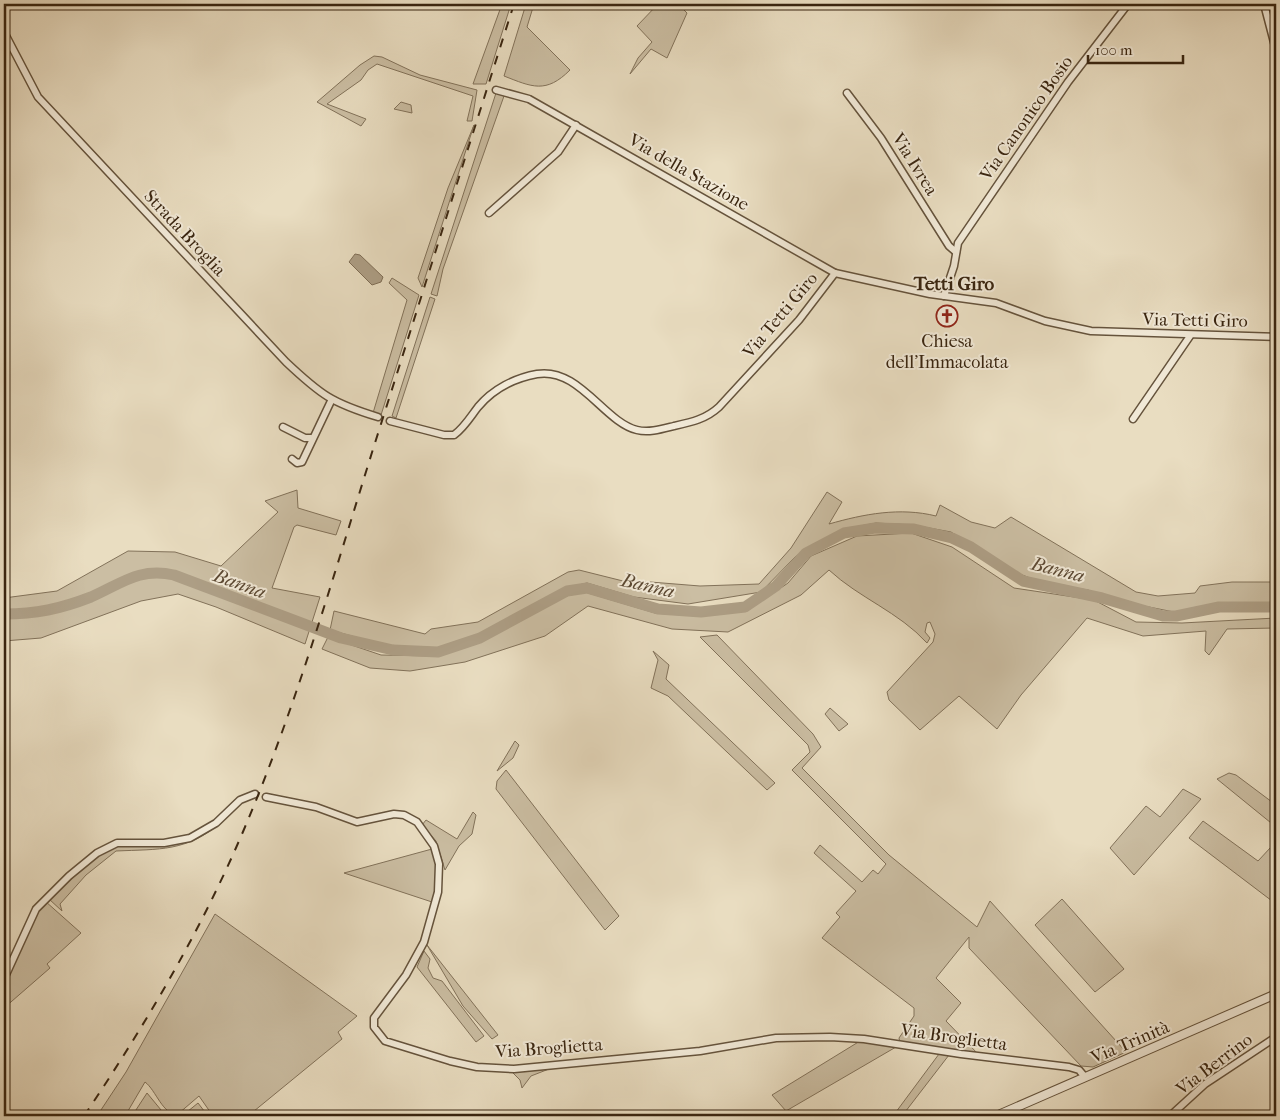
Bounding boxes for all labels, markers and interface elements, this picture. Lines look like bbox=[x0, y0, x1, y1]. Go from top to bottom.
scale bar bbox=[1088, 32, 1182, 64]
text: 100 m bbox=[1095, 41, 1133, 59]
street label: Via Canonico Bosio bbox=[975, 52, 1077, 185]
street label: Via Ivrea bbox=[887, 128, 942, 200]
street label: Via della Stazione bbox=[624, 129, 753, 215]
street label: Strada Broglia bbox=[139, 186, 230, 281]
street label: Via Tetti Giro bbox=[738, 268, 822, 363]
district label: Tetti Giro bbox=[913, 273, 995, 295]
church icon: Chiesa dell'Immacolata bbox=[935, 304, 959, 328]
street label: Via Tetti Giro bbox=[1141, 309, 1248, 332]
place label: Chiesa dell'Immacolata bbox=[886, 331, 1009, 373]
water label: Banna bbox=[1028, 553, 1087, 587]
water label: Banna bbox=[210, 564, 269, 603]
water label: Banna bbox=[618, 569, 677, 603]
street label: Via Trinità bbox=[1087, 1016, 1173, 1069]
street label: Via Broglietta bbox=[898, 1019, 1009, 1055]
street label: Via Berrino bbox=[1171, 1029, 1257, 1100]
street label: Via Broglietta bbox=[494, 1034, 604, 1063]

